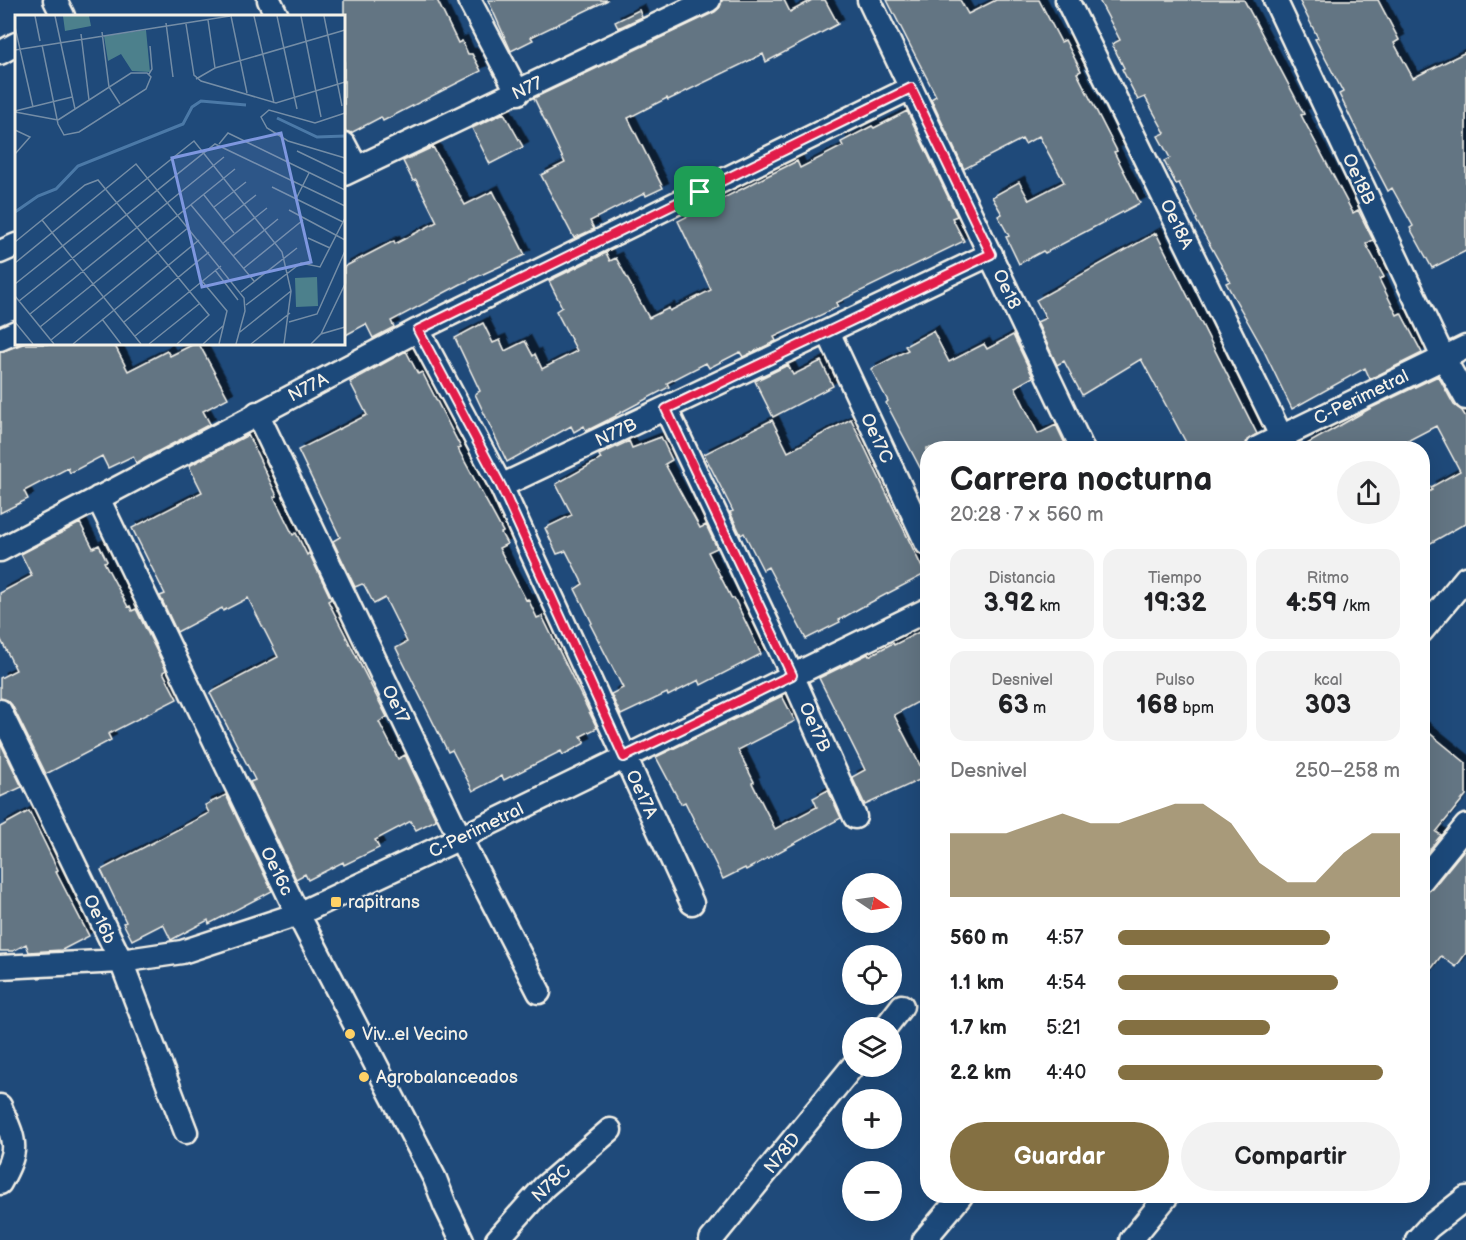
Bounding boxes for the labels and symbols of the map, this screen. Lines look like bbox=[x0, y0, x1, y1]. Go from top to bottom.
inset map bbox=[15, 15, 345, 345]
street label: N77 bbox=[509, 72, 546, 105]
street label: Oe18B bbox=[1338, 150, 1379, 208]
pin bbox=[674, 166, 725, 217]
street label: Oe18A bbox=[1156, 196, 1198, 252]
street label: Oe18 bbox=[988, 266, 1025, 313]
street label: C-Perimetral bbox=[1310, 365, 1412, 429]
street label: N77A bbox=[285, 369, 332, 406]
street label: Oe17C bbox=[856, 410, 897, 467]
street label: N77B bbox=[592, 414, 640, 451]
street label: Oe17 bbox=[377, 682, 414, 727]
street label: Oe17B bbox=[794, 699, 835, 755]
street label: Oe17A bbox=[621, 767, 662, 822]
street label: C-Perimetral bbox=[425, 798, 527, 862]
street label: Oe16c bbox=[256, 843, 297, 899]
north arrow bbox=[842, 873, 902, 933]
street label: Oe16b bbox=[79, 891, 120, 947]
place label: rapitrans bbox=[348, 892, 420, 913]
marker: rapitrans bbox=[329, 895, 343, 909]
place label: Viv...el Vecino bbox=[362, 1024, 468, 1045]
marker: Viv...el Vecino bbox=[343, 1027, 357, 1041]
place label: Agrobalanceados bbox=[376, 1067, 518, 1088]
marker: Agrobalanceados bbox=[357, 1070, 371, 1084]
street label: N78D bbox=[760, 1129, 805, 1178]
street label: N78C bbox=[527, 1160, 575, 1207]

